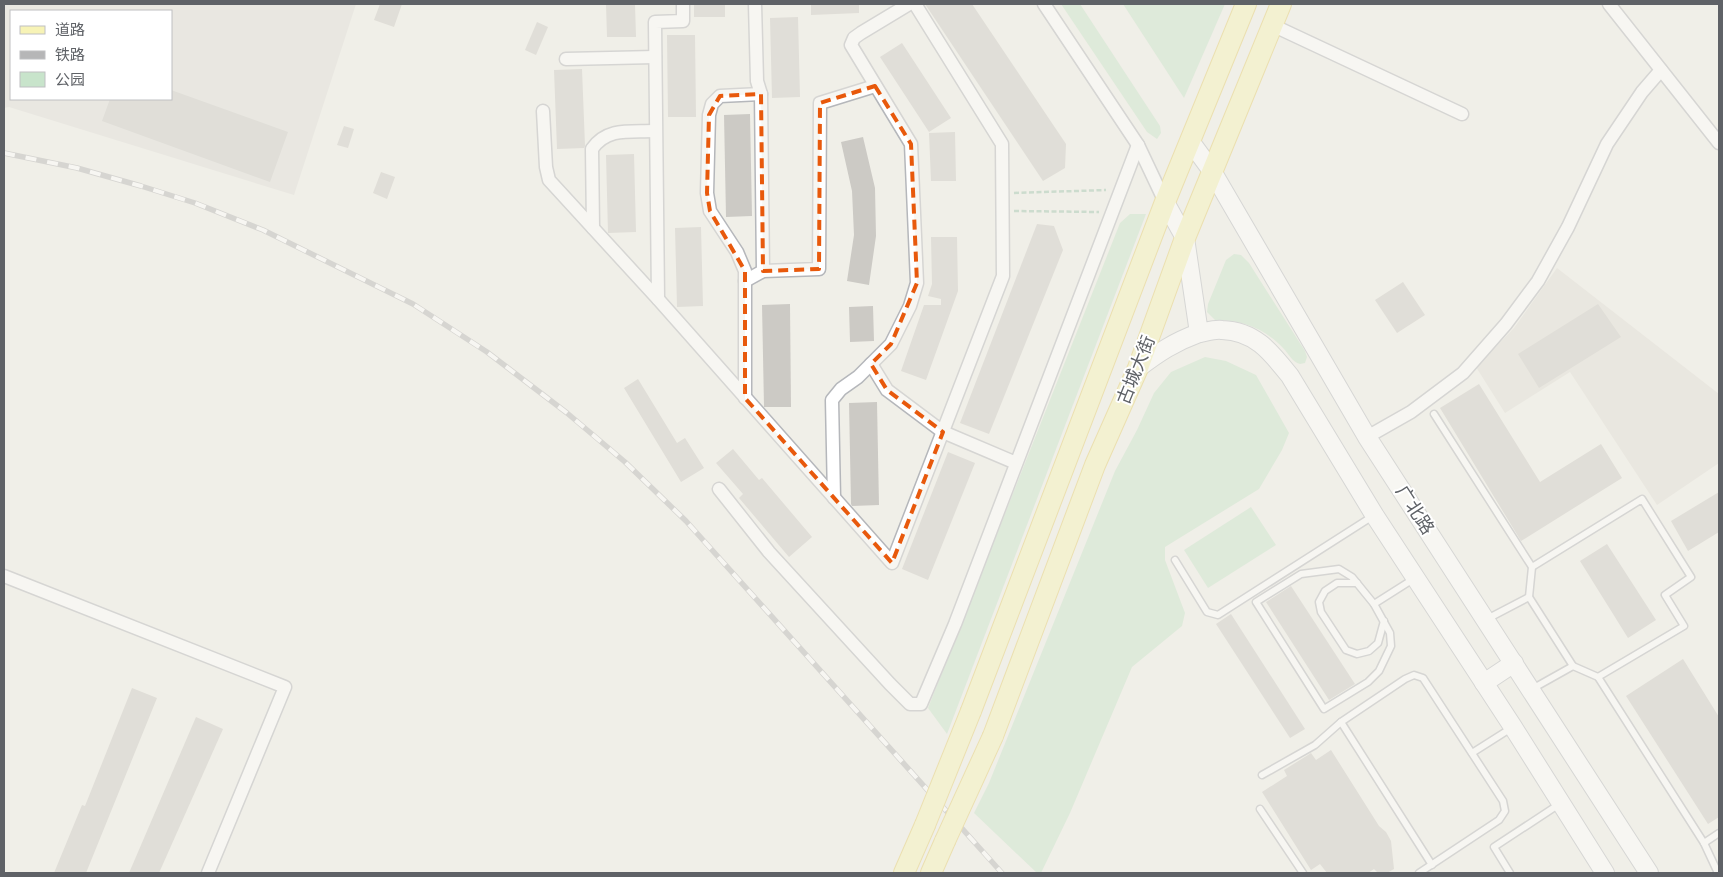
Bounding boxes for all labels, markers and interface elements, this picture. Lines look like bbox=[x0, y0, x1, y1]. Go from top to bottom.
legend bbox=[10, 10, 172, 100]
text: 道路 bbox=[55, 21, 85, 39]
text: 铁路 bbox=[55, 46, 85, 64]
text: 公园 bbox=[55, 71, 85, 89]
street label: 古城大街 bbox=[1112, 333, 1160, 407]
street label: 广北路 bbox=[1391, 481, 1439, 539]

